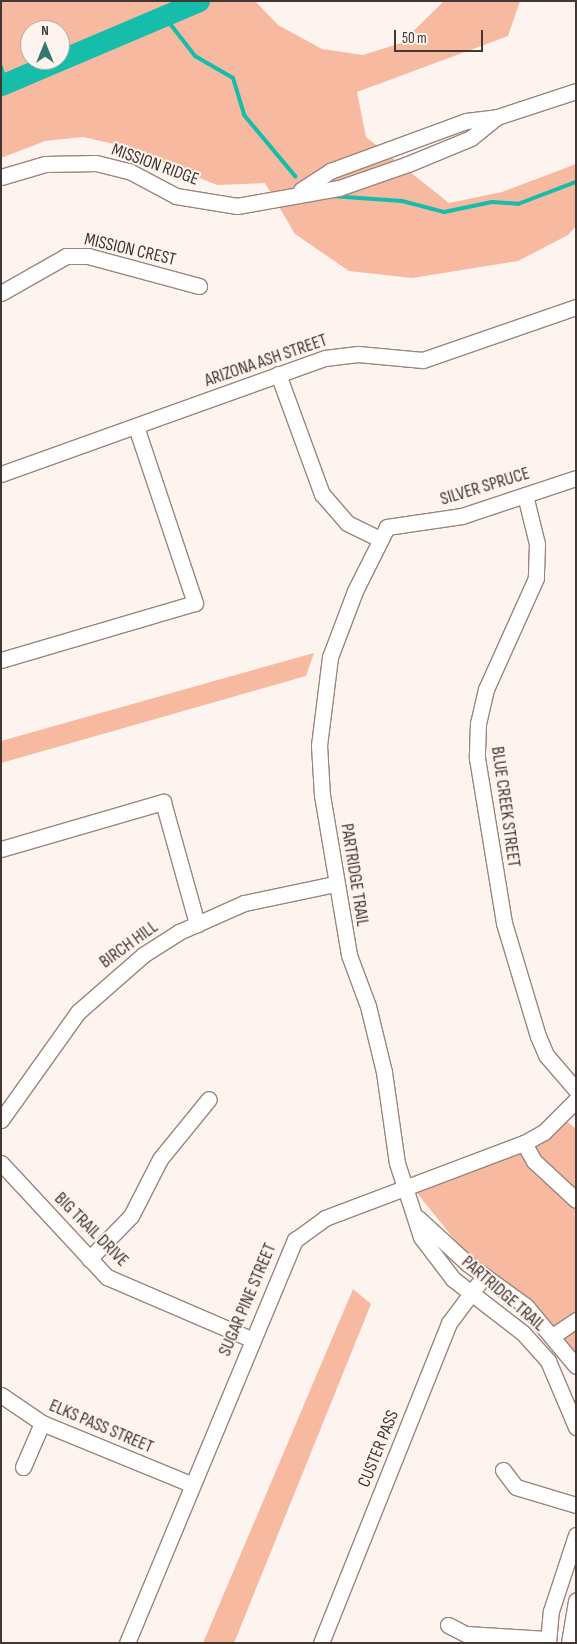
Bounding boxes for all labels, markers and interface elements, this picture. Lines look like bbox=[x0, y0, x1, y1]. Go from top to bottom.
north arrow bbox=[20, 20, 70, 70]
scale bar bbox=[397, 20, 486, 52]
text: N bbox=[41, 22, 49, 39]
text: 50 m bbox=[402, 29, 427, 48]
street label: MISSION RIDGE bbox=[108, 139, 202, 191]
street label: MISSION CREST bbox=[82, 229, 178, 271]
street label: ARIZONA ASH STREET bbox=[202, 330, 330, 392]
street label: SILVER SPRUCE bbox=[438, 463, 532, 511]
street label: BLUE CREEK STREET bbox=[486, 745, 524, 869]
street label: PARTRIDGE TRAIL bbox=[335, 822, 373, 928]
street label: BIRCH HILL bbox=[96, 917, 162, 973]
street label: BIG TRAIL DRIVE bbox=[49, 1188, 133, 1272]
street label: SUGAR PINE STREET bbox=[215, 1240, 281, 1360]
street label: PARTRIDGE TRAIL bbox=[457, 1252, 549, 1336]
street label: ELKS PASS STREET bbox=[46, 1395, 156, 1459]
street label: CUSTER PASS bbox=[354, 1407, 404, 1491]

